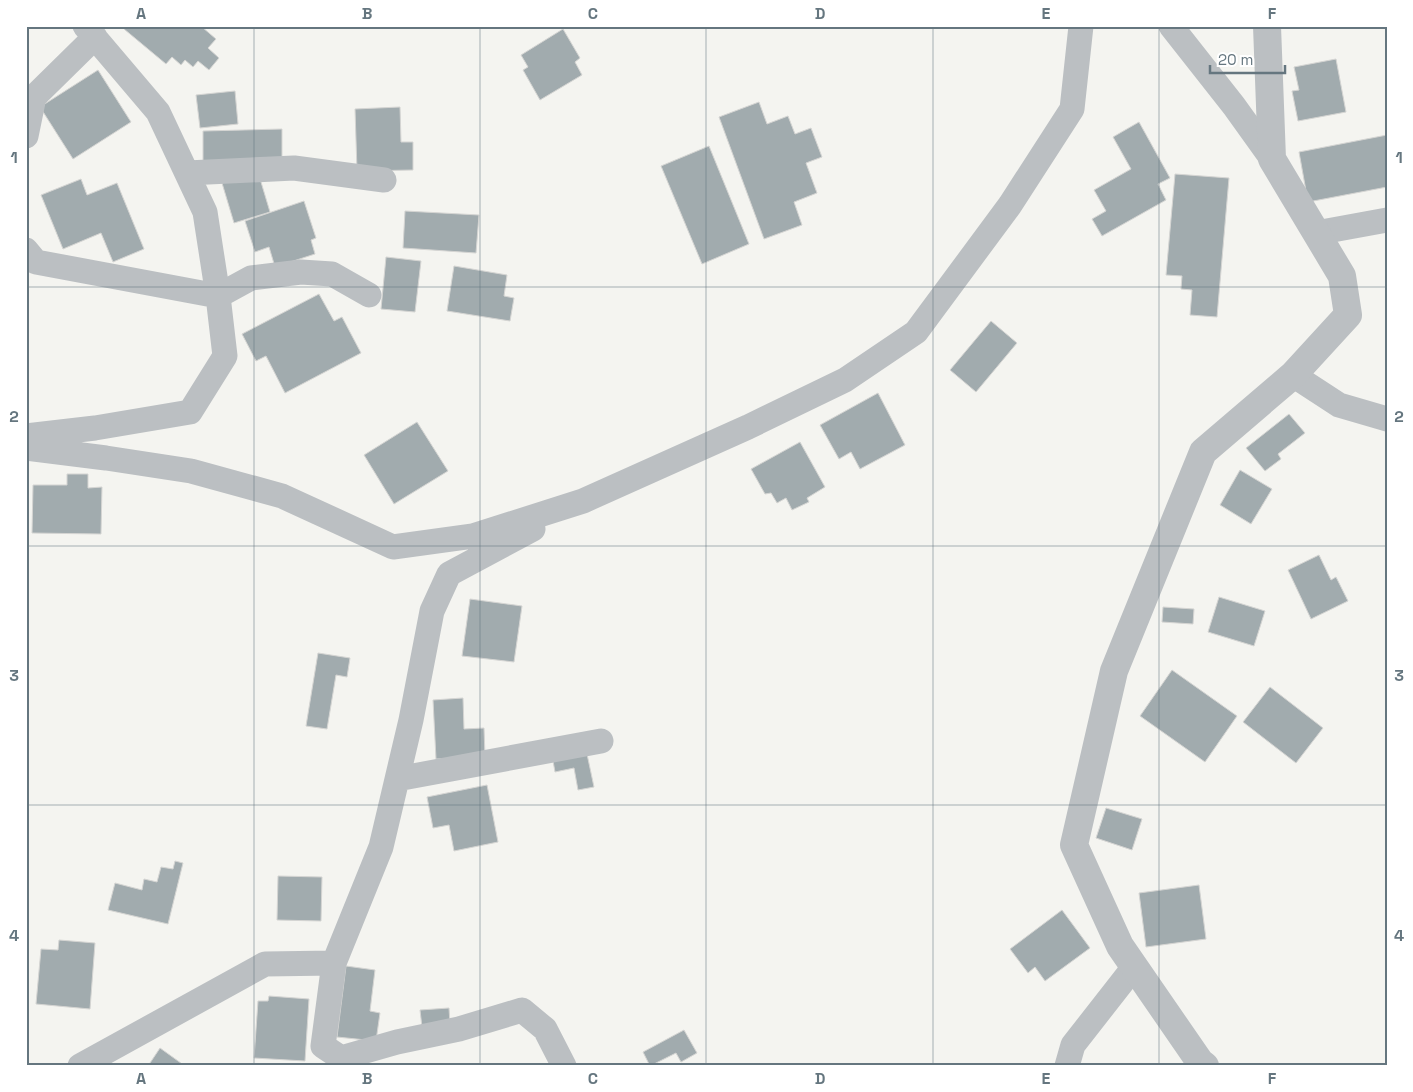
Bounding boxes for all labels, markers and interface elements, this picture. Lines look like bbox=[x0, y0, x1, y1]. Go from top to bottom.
text: A bbox=[136, 3, 146, 24]
text: B bbox=[362, 3, 372, 24]
text: C bbox=[588, 3, 598, 24]
text: D bbox=[815, 3, 825, 24]
text: E bbox=[1042, 3, 1051, 24]
text: F bbox=[1268, 3, 1277, 24]
scale bar bbox=[1210, 42, 1286, 74]
text: 20 m bbox=[1218, 50, 1253, 69]
text: 1 bbox=[10, 147, 18, 168]
text: 1 bbox=[1395, 147, 1403, 168]
text: 2 bbox=[9, 406, 19, 427]
text: 2 bbox=[1394, 406, 1404, 427]
text: 3 bbox=[9, 665, 19, 686]
text: 3 bbox=[1394, 665, 1404, 686]
text: 4 bbox=[9, 925, 19, 946]
text: 4 bbox=[1394, 925, 1404, 946]
text: A bbox=[136, 1068, 146, 1089]
text: B bbox=[362, 1068, 372, 1089]
text: C bbox=[588, 1068, 598, 1089]
text: D bbox=[815, 1068, 825, 1089]
text: E bbox=[1042, 1068, 1051, 1089]
text: F bbox=[1268, 1068, 1277, 1089]

